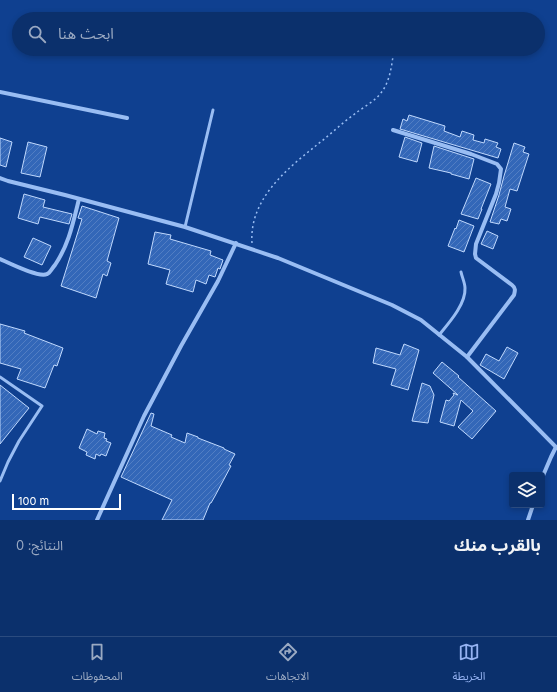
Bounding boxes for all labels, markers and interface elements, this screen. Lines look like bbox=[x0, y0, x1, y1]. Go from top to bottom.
search box bbox=[12, 12, 545, 56]
icon: search bbox=[26, 23, 48, 45]
text: ابحث هنا bbox=[58, 24, 114, 43]
map controls bbox=[509, 472, 545, 508]
button: layers bbox=[509, 472, 545, 508]
scale bar bbox=[12, 492, 121, 511]
text: 100 m bbox=[18, 494, 49, 508]
text: بالقرب منك bbox=[454, 535, 541, 555]
text: النتائج: 0 bbox=[16, 537, 63, 553]
tab: المحفوظات bbox=[72, 641, 123, 688]
tab: الاتجاهات bbox=[266, 641, 309, 688]
tab: الخريطة bbox=[452, 641, 485, 688]

